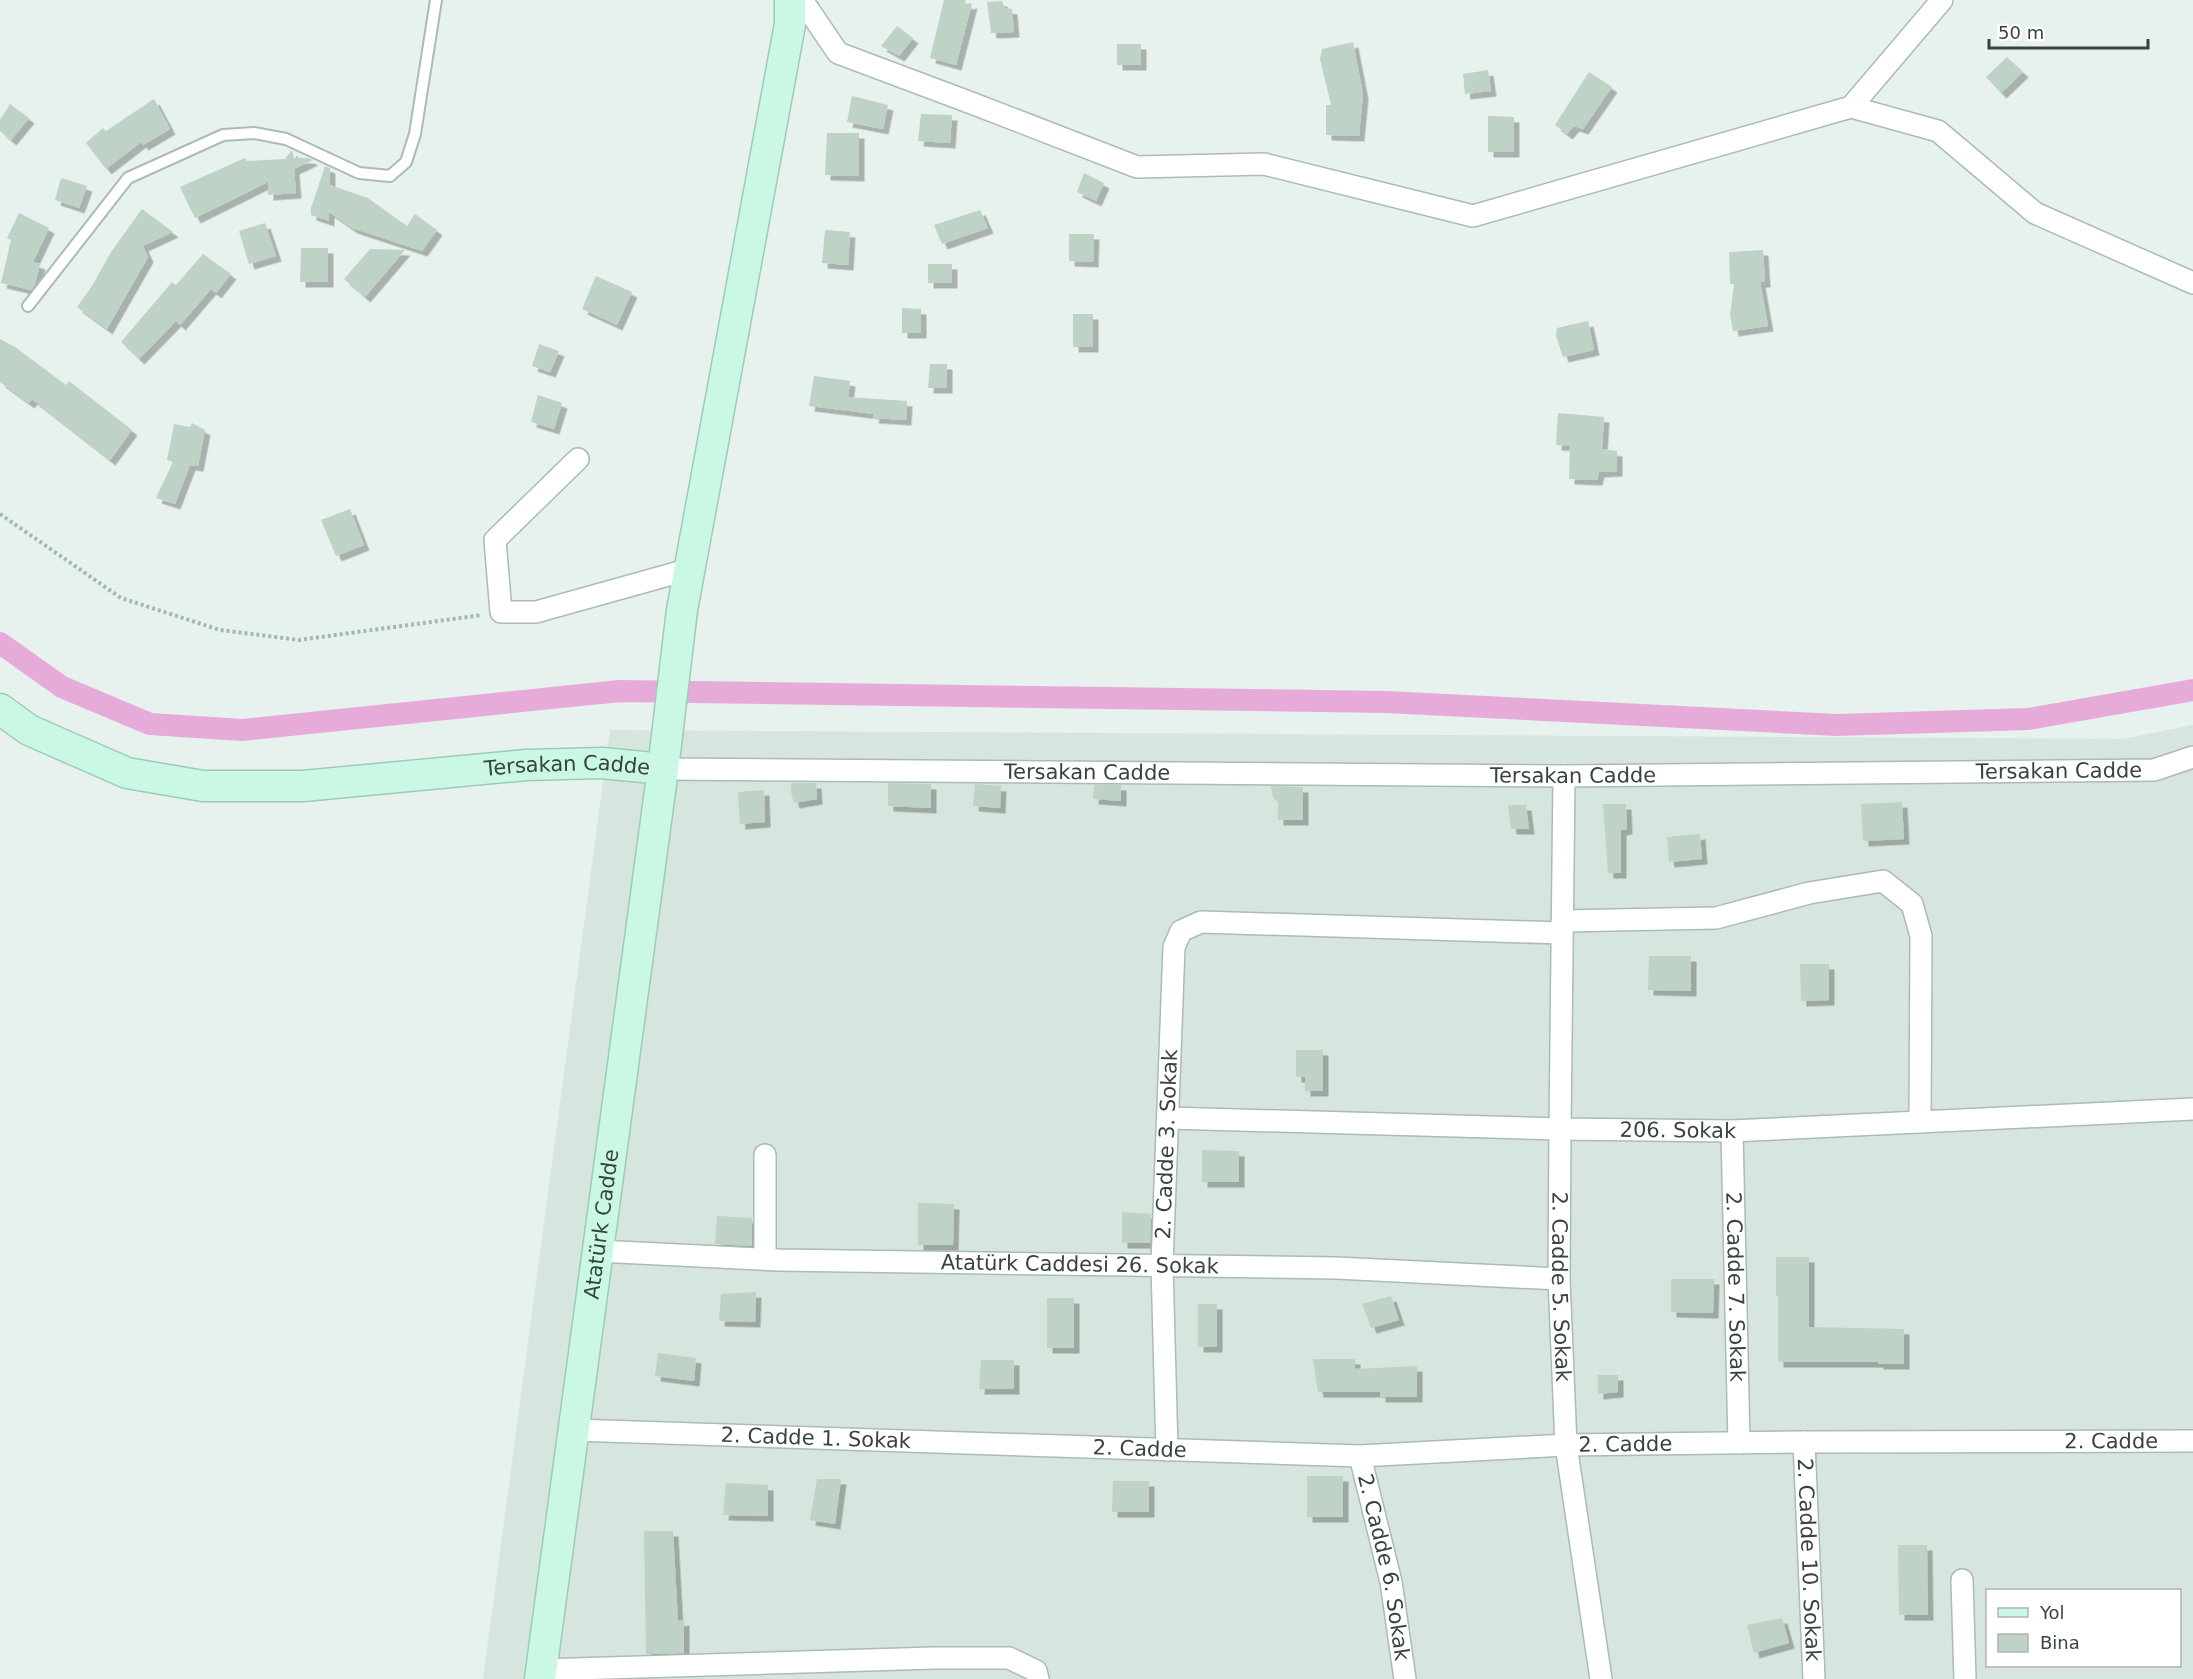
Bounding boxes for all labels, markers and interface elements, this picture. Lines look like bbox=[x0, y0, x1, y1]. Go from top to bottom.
scale bar bbox=[1989, 12, 2148, 50]
text: 50 m bbox=[1998, 22, 2044, 43]
street label: Tersakan Cadde bbox=[482, 751, 651, 781]
street label: Tersakan Cadde bbox=[1975, 758, 2142, 784]
street label: Tersakan Cadde bbox=[1003, 760, 1170, 785]
street label: Tersakan Cadde bbox=[1489, 763, 1656, 788]
street label: 2. Cadde 3. Sokak bbox=[1151, 1048, 1182, 1240]
street label: 206. Sokak bbox=[1620, 1118, 1737, 1143]
street label: Atatürk Cadde bbox=[579, 1148, 624, 1301]
street label: 2. Cadde 5. Sokak bbox=[1547, 1192, 1575, 1383]
street label: 2. Cadde 7. Sokak bbox=[1721, 1192, 1750, 1383]
street label: Atatürk Caddesi 26. Sokak bbox=[941, 1250, 1220, 1278]
street label: 2. Cadde 1. Sokak bbox=[720, 1423, 912, 1453]
street label: 2. Cadde bbox=[2064, 1429, 2158, 1453]
street label: 2. Cadde bbox=[1578, 1432, 1672, 1457]
street label: 2. Cadde bbox=[1092, 1435, 1187, 1462]
street label: 2. Cadde 10. Sokak bbox=[1793, 1458, 1825, 1663]
street label: 2. Cadde 6. Sokak bbox=[1353, 1471, 1414, 1663]
legend bbox=[1986, 1589, 2181, 1667]
text: Yol bbox=[2039, 1602, 2065, 1623]
text: Bina bbox=[2040, 1632, 2080, 1653]

